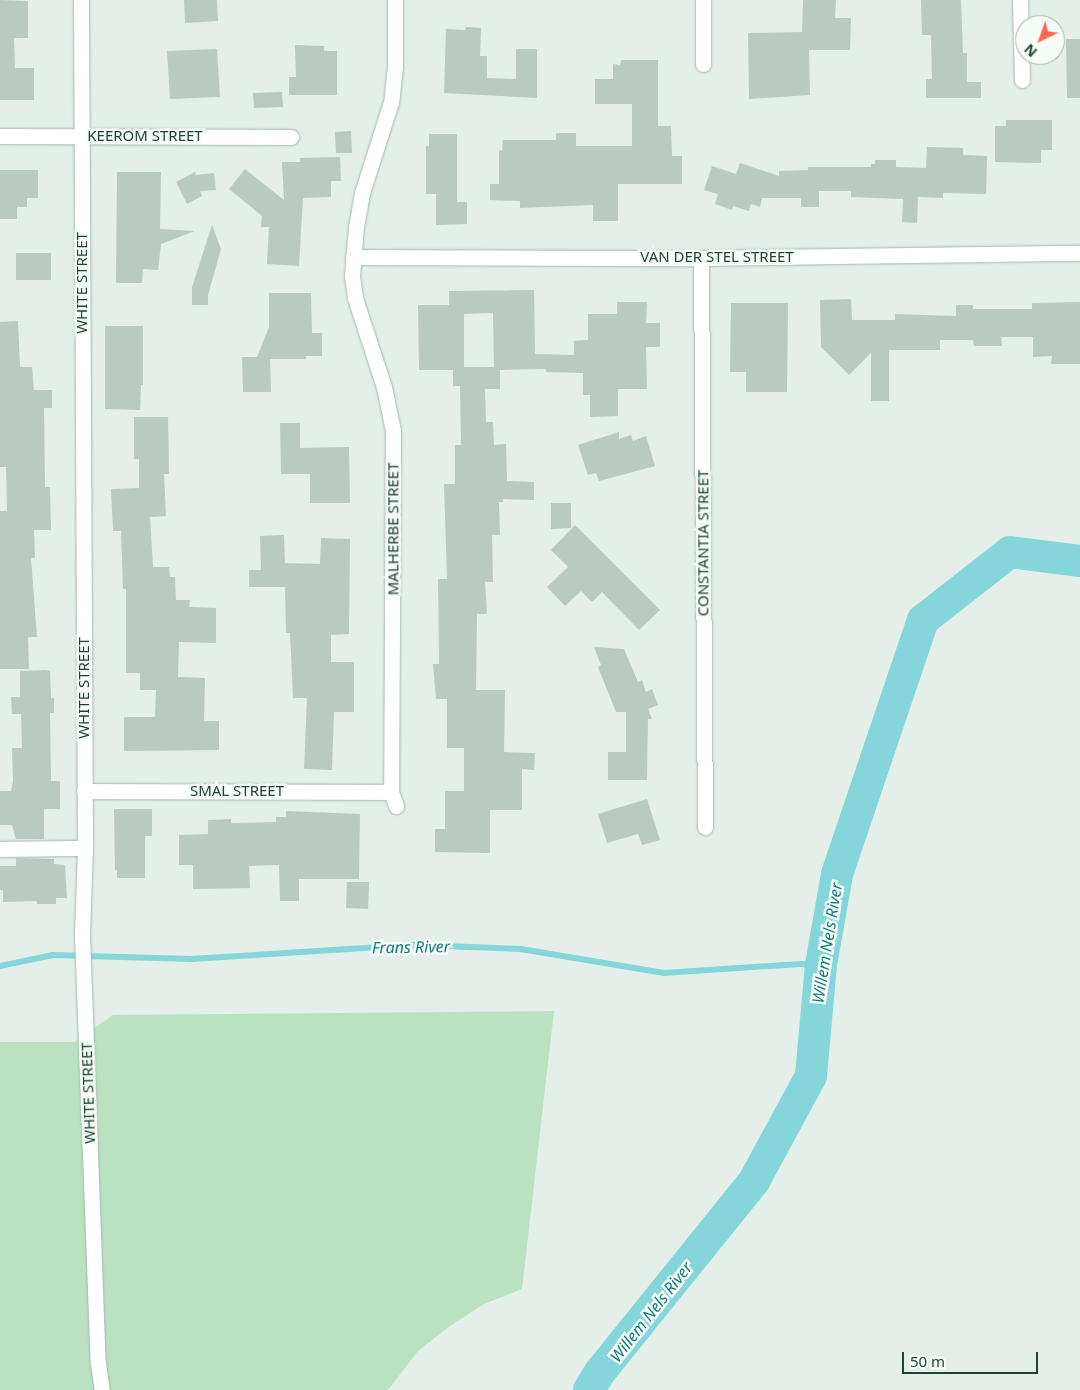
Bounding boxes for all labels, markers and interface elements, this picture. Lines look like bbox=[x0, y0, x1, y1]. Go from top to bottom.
north arrow bbox=[1015, 15, 1065, 65]
text: N bbox=[1020, 40, 1041, 62]
street label: KEEROM STREET bbox=[87, 127, 203, 145]
street label: WHITE STREET bbox=[73, 232, 91, 334]
street label: VAN DER STEL STREET bbox=[640, 248, 794, 266]
street label: MALHERBE STREET bbox=[384, 463, 402, 595]
street label: CONSTANTIA STREET bbox=[694, 470, 712, 616]
street label: WHITE STREET bbox=[75, 637, 93, 739]
street label: SMAL STREET bbox=[190, 782, 284, 800]
water label: Willem Nels River bbox=[808, 881, 846, 1005]
water label: Frans River bbox=[372, 937, 450, 957]
street label: WHITE STREET bbox=[77, 1042, 99, 1144]
water label: Willem Nels River bbox=[606, 1258, 696, 1366]
scale bar bbox=[905, 1342, 1041, 1374]
text: 50 m bbox=[910, 1351, 945, 1371]

